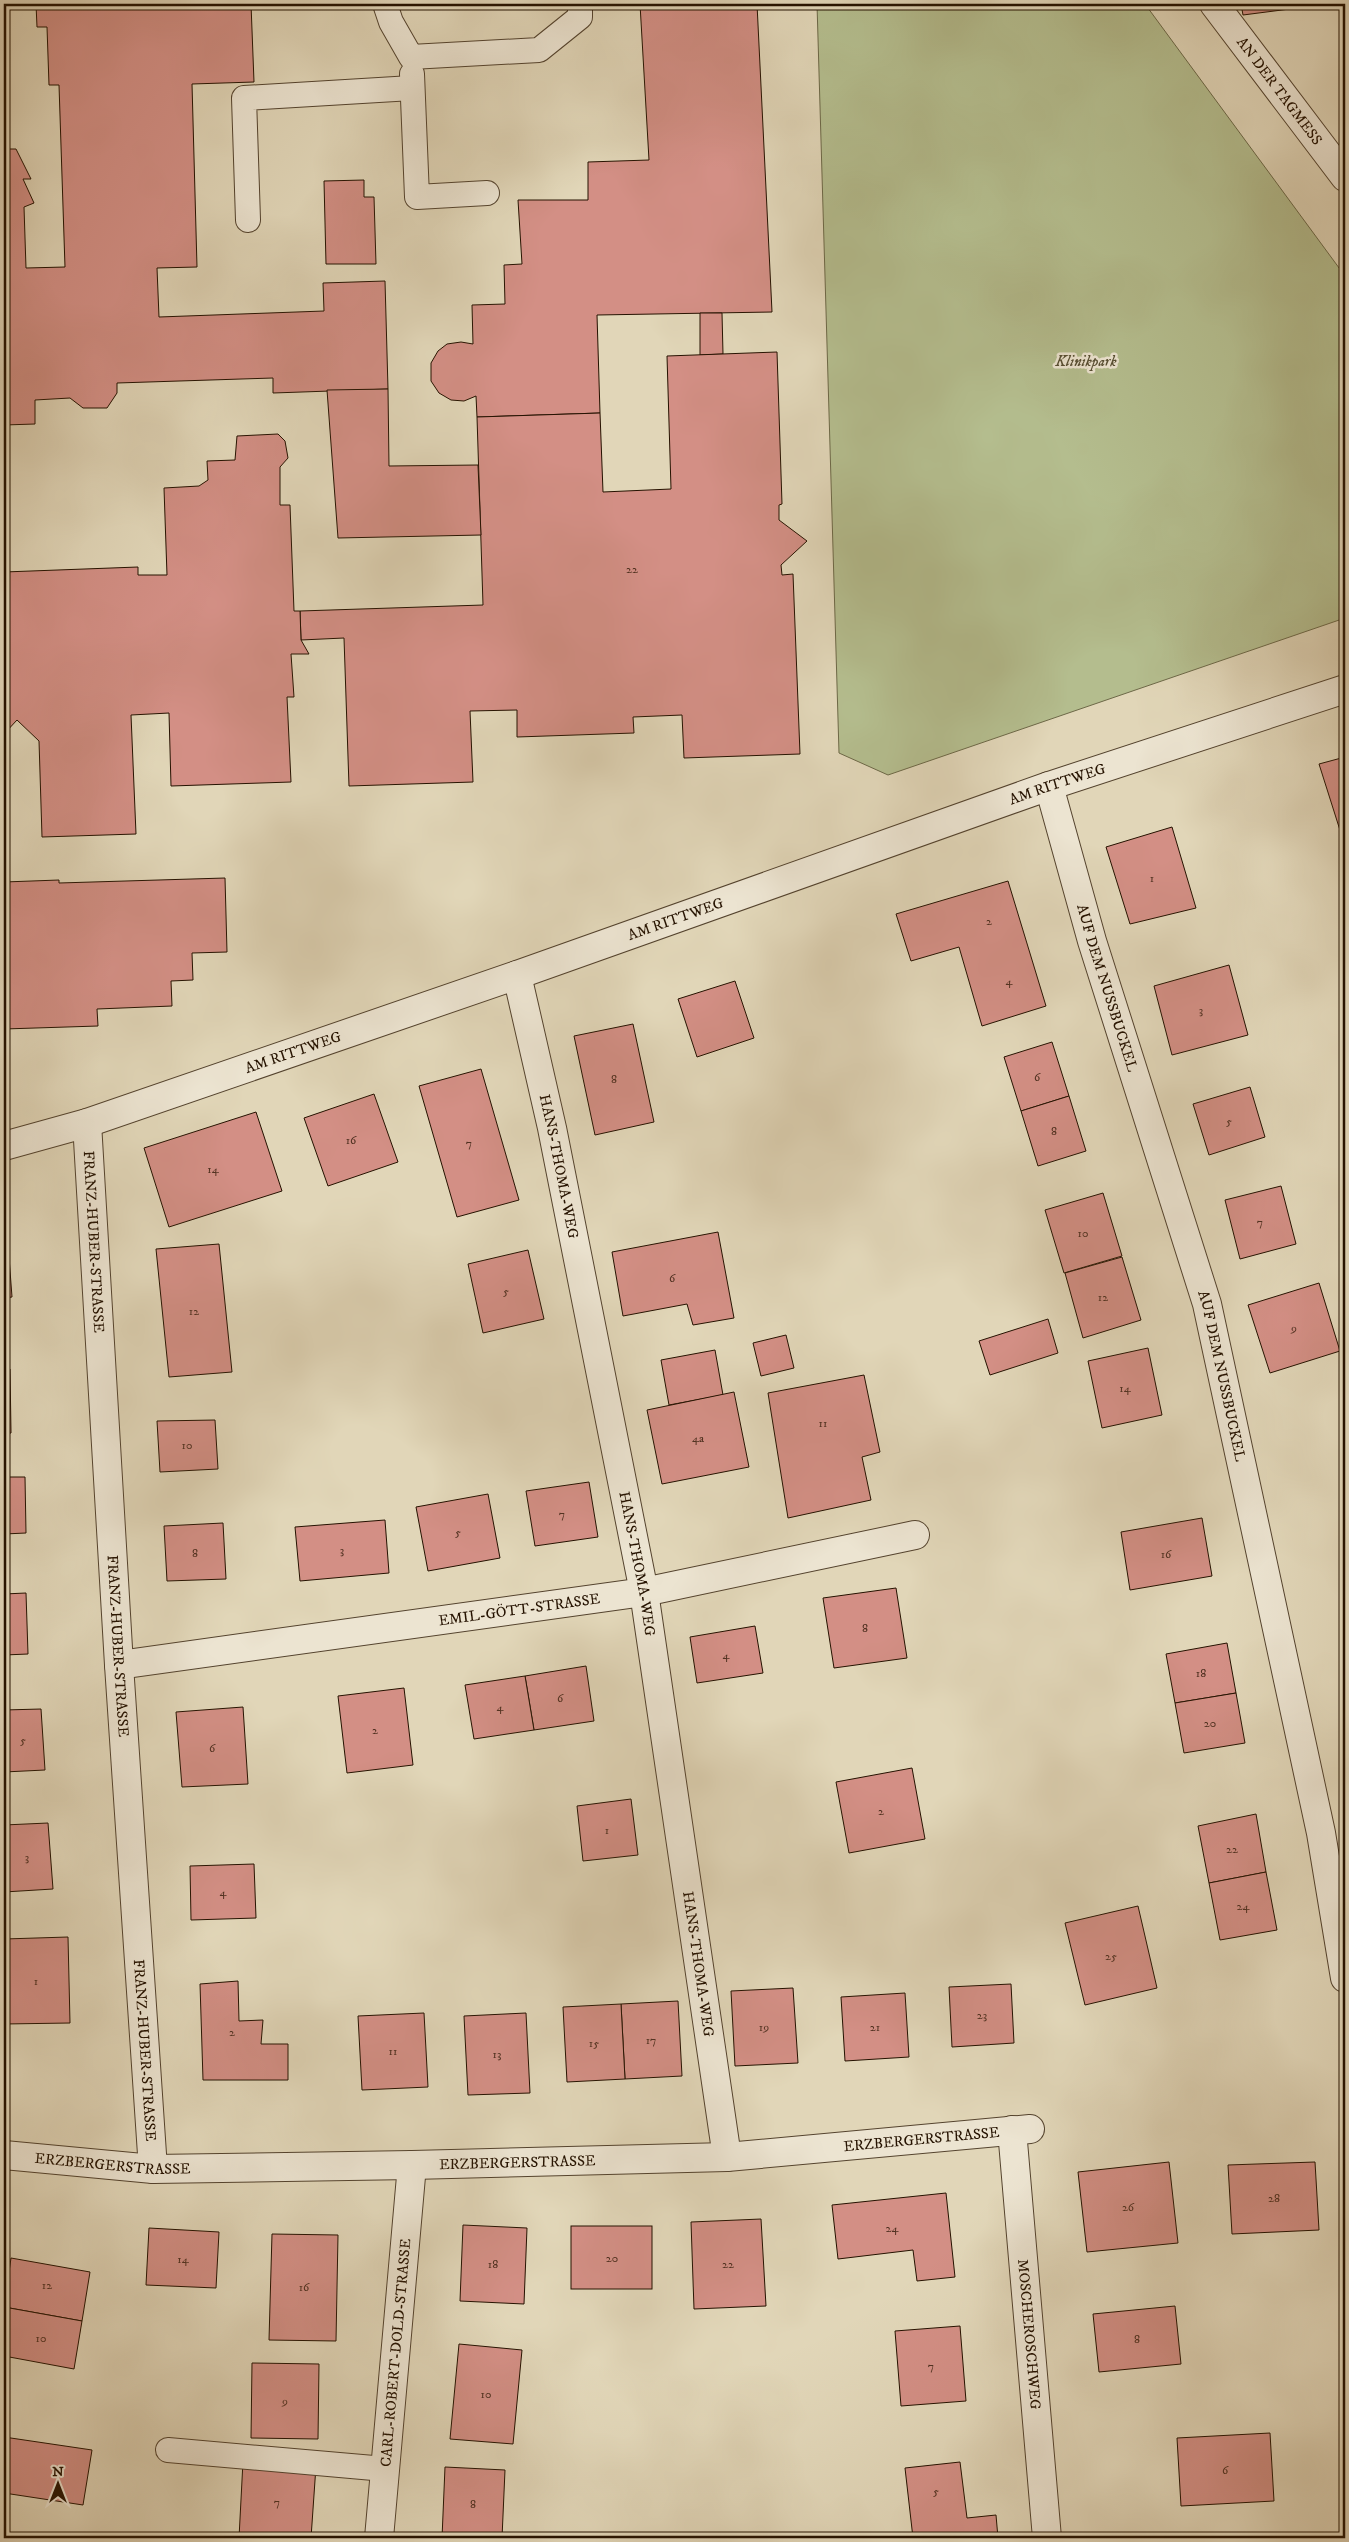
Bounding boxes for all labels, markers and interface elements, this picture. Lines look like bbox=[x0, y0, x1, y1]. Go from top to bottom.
street label: AN DER TAGMESS bbox=[1232, 33, 1327, 149]
park label: Klinikpark bbox=[1055, 352, 1117, 371]
house number: 22 bbox=[626, 562, 638, 577]
street label: AM RITTWEG bbox=[1007, 759, 1109, 809]
house number: 1 bbox=[1150, 871, 1154, 886]
street label: AM RITTWEG bbox=[625, 893, 727, 945]
street label: AUF DEM NUSSBUCKEL bbox=[1072, 902, 1142, 1074]
house number: 2 bbox=[986, 914, 992, 929]
house number: 4 bbox=[1006, 974, 1014, 989]
house number: 3 bbox=[1199, 1003, 1203, 1018]
street label: AM RITTWEG bbox=[242, 1027, 344, 1078]
house number: 6 bbox=[1034, 1070, 1041, 1085]
house number: 8 bbox=[611, 1072, 617, 1087]
street label: HANS-THOMA-WEG bbox=[535, 1092, 583, 1241]
house number: 5 bbox=[1226, 1114, 1232, 1129]
house number: 8 bbox=[1051, 1124, 1057, 1139]
house number: 16 bbox=[346, 1133, 357, 1148]
house number: 7 bbox=[466, 1136, 472, 1151]
street label: FRANZ-HUBER-STRASSE bbox=[79, 1150, 108, 1334]
house number: 14 bbox=[207, 1162, 220, 1177]
house number: 7 bbox=[1257, 1215, 1263, 1230]
house number: 10 bbox=[1078, 1226, 1088, 1241]
house number: 6 bbox=[669, 1271, 676, 1286]
house number: 5 bbox=[503, 1284, 509, 1299]
street label: AUF DEM NUSSBUCKEL bbox=[1193, 1288, 1250, 1463]
house number: 12 bbox=[1098, 1290, 1108, 1305]
house number: 12 bbox=[189, 1304, 199, 1319]
house number: 9 bbox=[1290, 1321, 1297, 1336]
house number: 14 bbox=[1119, 1381, 1132, 1396]
house number: 11 bbox=[819, 1416, 827, 1431]
house number: 4a bbox=[692, 1431, 705, 1446]
house number: 10 bbox=[182, 1438, 192, 1453]
street label: HANS-THOMA-WEG bbox=[614, 1490, 659, 1638]
house number: 7 bbox=[559, 1507, 565, 1522]
house number: 5 bbox=[455, 1525, 461, 1540]
house number: 3 bbox=[340, 1543, 344, 1558]
house number: 8 bbox=[192, 1546, 198, 1561]
house number: 16 bbox=[1161, 1547, 1172, 1562]
street label: FRANZ-HUBER-STRASSE bbox=[103, 1555, 133, 1738]
street label: EMIL-GÖTT-STRASSE bbox=[437, 1589, 602, 1630]
house number: 8 bbox=[862, 1621, 868, 1636]
house number: 4 bbox=[723, 1648, 731, 1663]
house number: 18 bbox=[1196, 1666, 1206, 1681]
house number: 6 bbox=[557, 1691, 564, 1706]
house number: 4 bbox=[497, 1700, 505, 1715]
house number: 20 bbox=[1204, 1716, 1216, 1731]
house number: 2 bbox=[372, 1723, 378, 1738]
house number: 5 bbox=[20, 1733, 26, 1748]
house number: 6 bbox=[209, 1741, 216, 1756]
house number: 2 bbox=[878, 1804, 884, 1819]
house number: 1 bbox=[605, 1823, 609, 1838]
house number: 22 bbox=[1226, 1842, 1238, 1857]
house number: 3 bbox=[25, 1850, 29, 1865]
house number: 4 bbox=[220, 1885, 228, 1900]
street label: HANS-THOMA-WEG bbox=[678, 1890, 718, 2039]
house number: 24 bbox=[1237, 1899, 1250, 1914]
house number: 25 bbox=[1105, 1949, 1117, 1964]
street label: FRANZ-HUBER-STRASSE bbox=[129, 1959, 160, 2142]
house number: 1 bbox=[34, 1974, 38, 1989]
house number: 23 bbox=[977, 2008, 987, 2023]
house number: 19 bbox=[759, 2020, 769, 2035]
house number: 21 bbox=[870, 2020, 880, 2035]
house number: 2 bbox=[229, 2025, 235, 2040]
house number: 17 bbox=[646, 2033, 656, 2048]
house number: 15 bbox=[589, 2036, 599, 2051]
house number: 11 bbox=[389, 2044, 397, 2059]
house number: 13 bbox=[493, 2047, 501, 2062]
street label: ERZBERGERSTRASSE bbox=[843, 2123, 1001, 2156]
street label: ERZBERGERSTRASSE bbox=[34, 2149, 191, 2179]
street label: ERZBERGERSTRASSE bbox=[439, 2151, 596, 2174]
house number: 28 bbox=[1268, 2191, 1280, 2206]
house number: 26 bbox=[1122, 2200, 1135, 2215]
house number: 24 bbox=[886, 2221, 899, 2236]
street label: CARL-ROBERT-DOLD-STRASSE bbox=[376, 2237, 415, 2468]
house number: 20 bbox=[606, 2251, 618, 2266]
house number: 14 bbox=[177, 2252, 190, 2267]
house number: 18 bbox=[488, 2257, 498, 2272]
house number: 22 bbox=[722, 2257, 734, 2272]
street label: MOSCHEROSCHWEG bbox=[1013, 2258, 1045, 2411]
house number: 12 bbox=[42, 2278, 52, 2293]
house number: 16 bbox=[299, 2280, 310, 2295]
house number: 10 bbox=[36, 2331, 46, 2346]
house number: 8 bbox=[1134, 2332, 1140, 2347]
house number: 7 bbox=[928, 2359, 934, 2374]
house number: 10 bbox=[481, 2387, 491, 2402]
house number: 9 bbox=[281, 2394, 288, 2409]
north arrow bbox=[32, 2460, 82, 2510]
text: N bbox=[52, 2463, 64, 2481]
house number: 6 bbox=[1222, 2463, 1229, 2478]
house number: 5 bbox=[933, 2484, 939, 2499]
house number: 7 bbox=[274, 2495, 280, 2510]
house number: 8 bbox=[470, 2497, 476, 2512]

